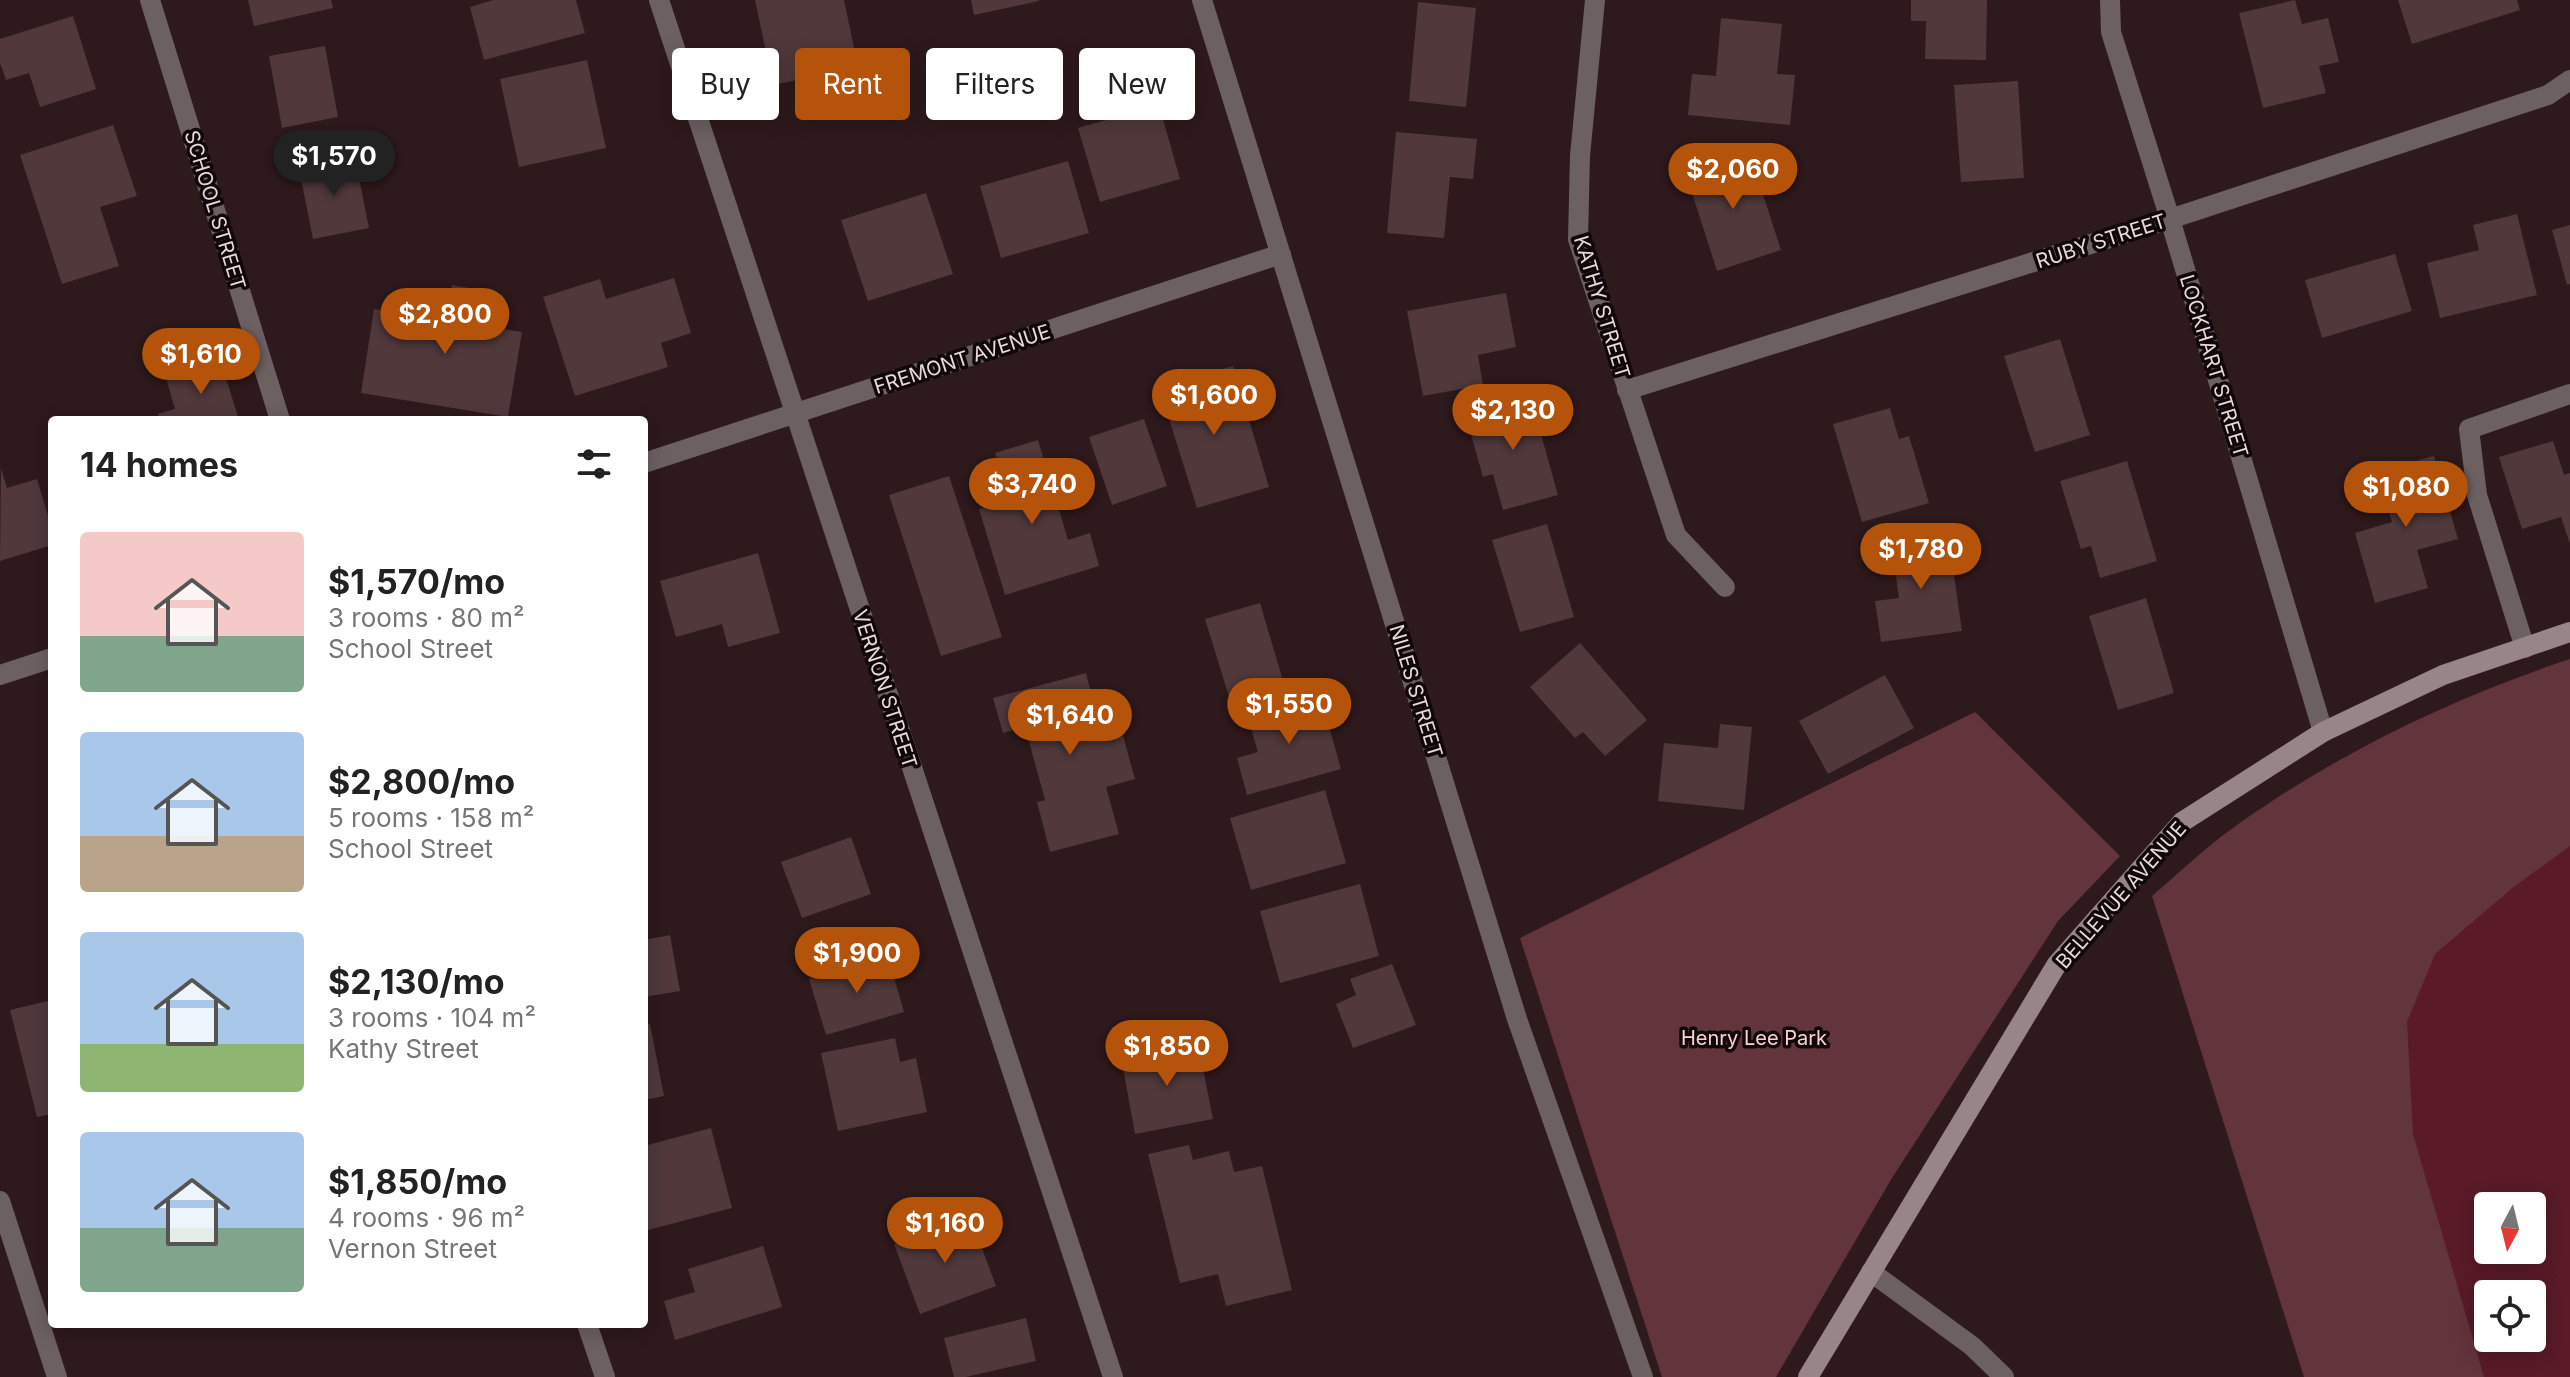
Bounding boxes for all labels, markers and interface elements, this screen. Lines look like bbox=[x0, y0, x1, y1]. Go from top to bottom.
chip: Buy bbox=[672, 48, 779, 120]
chip: Rent bbox=[795, 48, 910, 120]
chip: Filters bbox=[926, 48, 1063, 120]
chip: New bbox=[1079, 48, 1195, 120]
street label: SCHOOL STREET bbox=[179, 127, 251, 293]
pin: $1,570 bbox=[269, 130, 399, 198]
text: $1,570 bbox=[291, 140, 377, 171]
pin: $2,060 bbox=[1668, 143, 1798, 211]
text: $2,060 bbox=[1686, 153, 1780, 184]
street label: RUBY STREET bbox=[2033, 209, 2169, 273]
street label: KATHY STREET bbox=[1569, 233, 1635, 381]
street label: LOCKHART STREET bbox=[2175, 272, 2253, 460]
pin: $2,800 bbox=[380, 288, 510, 356]
text: $2,800 bbox=[398, 298, 492, 329]
street label: FREMONT AVENUE bbox=[871, 319, 1053, 399]
pin: $1,610 bbox=[136, 328, 266, 396]
text: $1,610 bbox=[160, 338, 242, 369]
pin: $1,600 bbox=[1149, 369, 1279, 437]
text: $1,600 bbox=[1170, 379, 1258, 410]
pin: $2,130 bbox=[1448, 384, 1578, 452]
text: $2,130 bbox=[1470, 394, 1556, 425]
icon: filters bbox=[572, 442, 616, 486]
text: 14 homes bbox=[80, 444, 238, 485]
pin: $3,740 bbox=[967, 458, 1097, 526]
pin: $1,080 bbox=[2341, 461, 2471, 529]
text: $3,740 bbox=[987, 468, 1077, 499]
text: $1,080 bbox=[2362, 471, 2450, 502]
pin: $1,780 bbox=[1856, 523, 1986, 591]
text: $1,780 bbox=[1878, 533, 1964, 564]
text: $1,570/mo bbox=[328, 561, 505, 602]
icon: home bbox=[144, 564, 240, 660]
text: 3 rooms · 80 m² bbox=[328, 602, 525, 633]
street label: VERNON STREET bbox=[848, 607, 922, 771]
street label: NILES STREET bbox=[1384, 622, 1448, 760]
text: School Street bbox=[328, 633, 493, 664]
pin: $1,550 bbox=[1224, 678, 1354, 746]
text: $1,550 bbox=[1245, 688, 1333, 719]
pin: $1,640 bbox=[1005, 689, 1135, 757]
text: $1,640 bbox=[1026, 699, 1114, 730]
text: $2,800/mo bbox=[328, 761, 515, 802]
icon: home bbox=[144, 764, 240, 860]
text: 5 rooms · 158 m² bbox=[328, 802, 534, 833]
street label: BELLEVUE AVENUE bbox=[2051, 817, 2191, 973]
text: School Street bbox=[328, 833, 493, 864]
pin: $1,900 bbox=[792, 927, 922, 995]
text: $1,900 bbox=[813, 937, 901, 968]
text: $2,130/mo bbox=[328, 961, 505, 1002]
icon: home bbox=[144, 964, 240, 1060]
text: 3 rooms · 104 m² bbox=[328, 1002, 536, 1033]
pin: $1,850 bbox=[1102, 1020, 1232, 1088]
park label: Henry Lee Park bbox=[1681, 1026, 1827, 1050]
text: $1,850 bbox=[1123, 1030, 1211, 1061]
text: Kathy Street bbox=[328, 1033, 479, 1064]
text: $1,850/mo bbox=[328, 1161, 507, 1202]
icon: home bbox=[144, 1164, 240, 1260]
north arrow bbox=[2474, 1192, 2546, 1264]
map controls bbox=[2474, 1192, 2546, 1352]
pin: $1,160 bbox=[880, 1197, 1010, 1265]
text: 4 rooms · 96 m² bbox=[328, 1202, 525, 1233]
text: $1,160 bbox=[905, 1207, 985, 1238]
text: Vernon Street bbox=[328, 1233, 497, 1264]
button: locate bbox=[2474, 1280, 2546, 1352]

